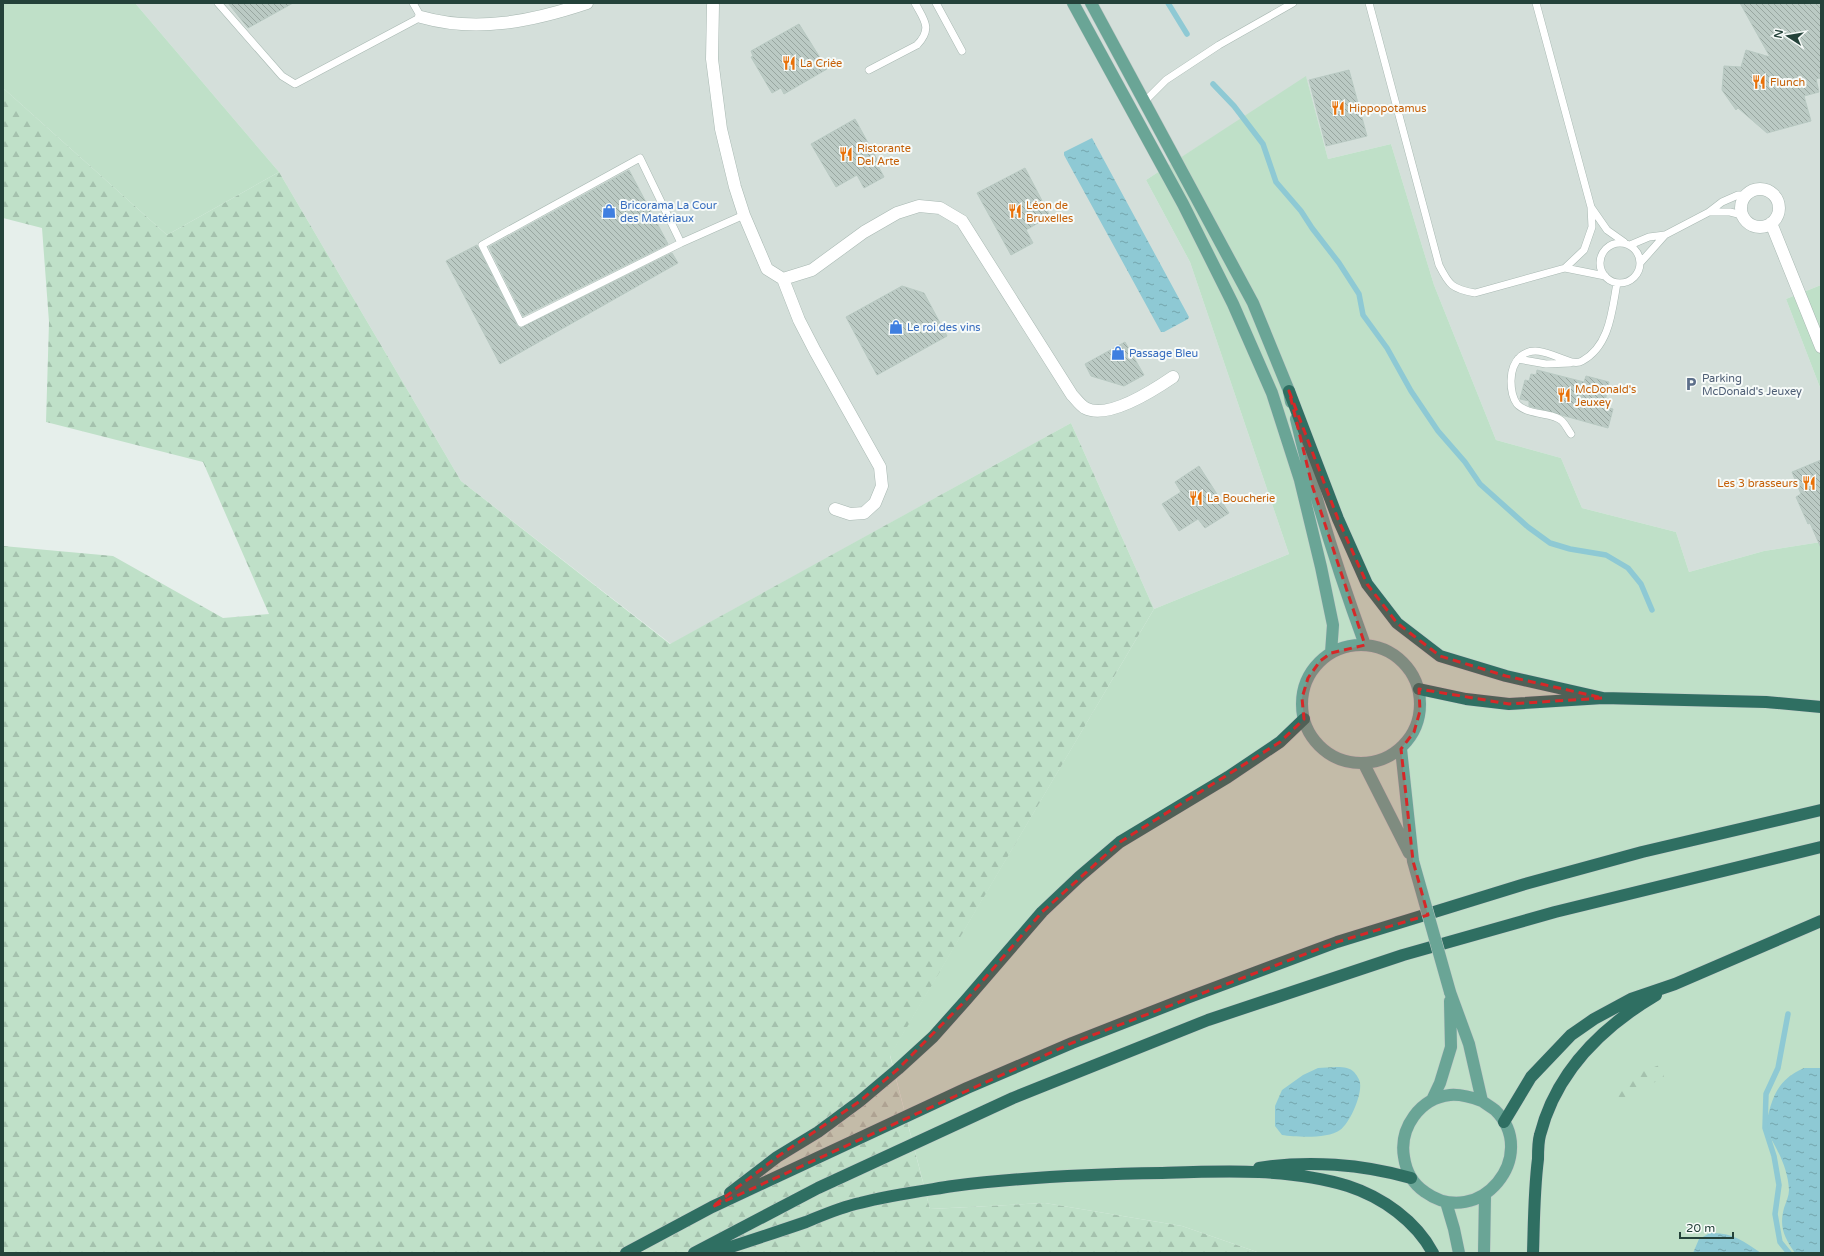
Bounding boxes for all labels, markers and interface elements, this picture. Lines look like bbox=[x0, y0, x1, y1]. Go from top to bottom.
north arrow bbox=[1768, 16, 1808, 56]
text: N bbox=[1771, 28, 1786, 40]
restaurant icon: La Criée bbox=[781, 55, 797, 71]
place label: La Criée bbox=[800, 57, 842, 70]
restaurant icon: Flunch bbox=[1751, 74, 1767, 90]
place label: Flunch bbox=[1770, 76, 1805, 89]
restaurant icon: Hippopotamus bbox=[1330, 100, 1346, 116]
place label: Hippopotamus bbox=[1349, 102, 1427, 115]
place label: Ristorante Del Arte bbox=[857, 142, 911, 168]
restaurant icon: Ristorante Del Arte bbox=[838, 146, 854, 162]
place label: Bricorama La Cour des Matériaux bbox=[620, 199, 718, 225]
place label: Léon de Bruxelles bbox=[1026, 199, 1073, 225]
shop icon: Bricorama La Cour des Matériaux bbox=[601, 203, 617, 219]
restaurant icon: Léon de Bruxelles bbox=[1007, 203, 1023, 219]
shop icon: Le roi des vins bbox=[888, 319, 904, 335]
place label: Le roi des vins bbox=[907, 321, 981, 334]
shop icon: Passage Bleu bbox=[1110, 345, 1126, 361]
place label: Passage Bleu bbox=[1129, 347, 1198, 360]
place label: Parking McDonald's Jeuxey bbox=[1702, 372, 1802, 398]
parking icon: Parking McDonald's Jeuxey bbox=[1683, 376, 1699, 392]
place label: McDonald's Jeuxey bbox=[1575, 383, 1636, 409]
restaurant icon: McDonald's Jeuxey bbox=[1556, 387, 1572, 403]
restaurant icon: Les 3 brasseurs bbox=[1801, 475, 1817, 491]
place label: Les 3 brasseurs bbox=[1717, 477, 1798, 490]
restaurant icon: La Boucherie bbox=[1188, 490, 1204, 506]
place label: La Boucherie bbox=[1207, 492, 1275, 505]
scale bar bbox=[1680, 1214, 1733, 1240]
text: 20 m bbox=[1686, 1221, 1715, 1235]

